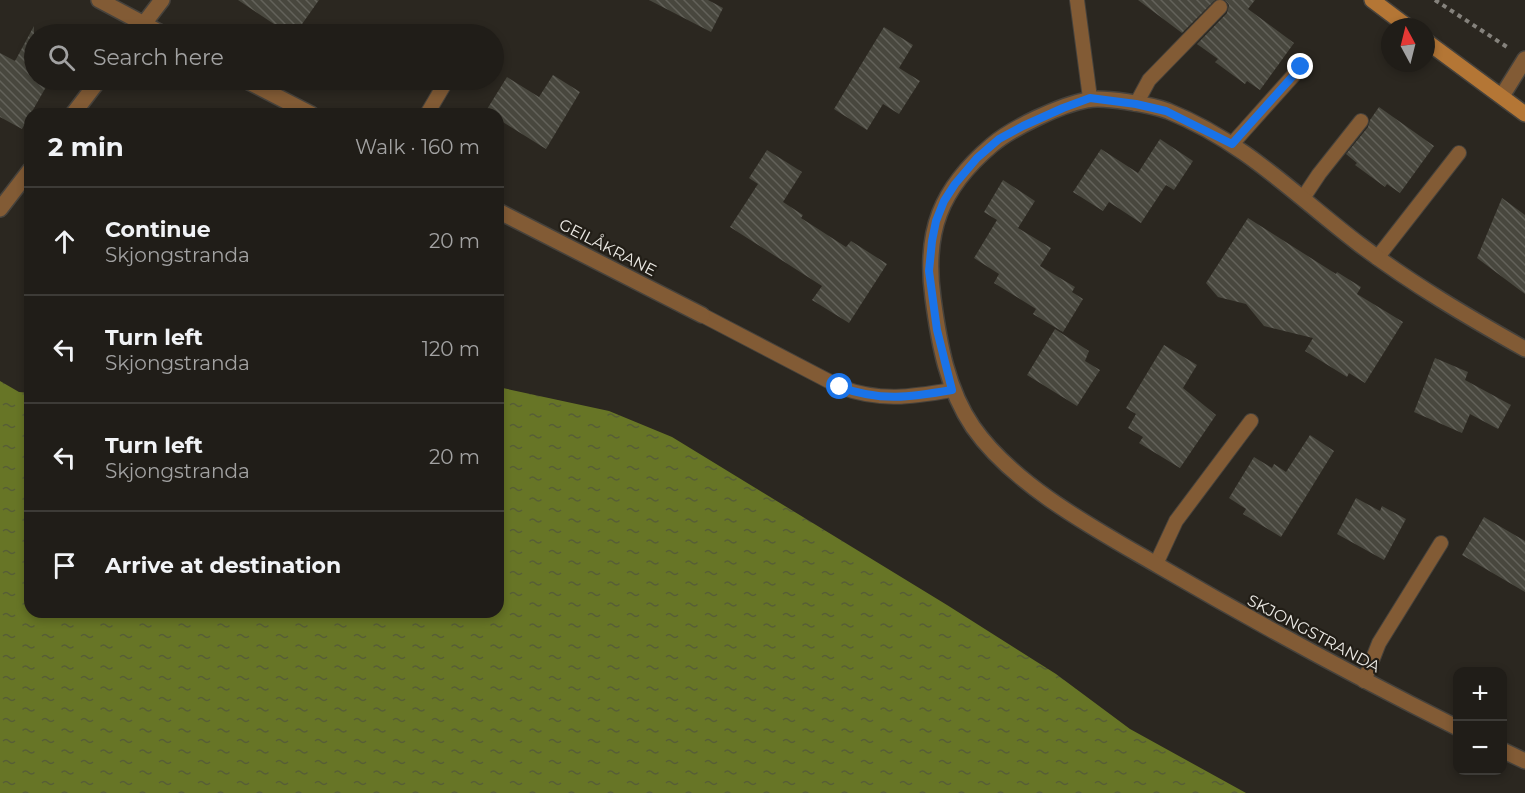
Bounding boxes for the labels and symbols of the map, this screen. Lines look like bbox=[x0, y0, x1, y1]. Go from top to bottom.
north arrow bbox=[1381, 18, 1435, 72]
route end bbox=[1287, 53, 1313, 79]
street label: GEILÅKRANE bbox=[556, 214, 660, 280]
route start bbox=[826, 373, 852, 399]
street label: SKJONGSTRANDA bbox=[1244, 590, 1384, 677]

